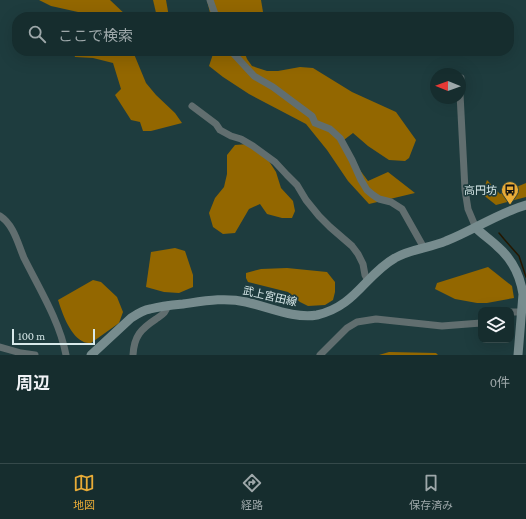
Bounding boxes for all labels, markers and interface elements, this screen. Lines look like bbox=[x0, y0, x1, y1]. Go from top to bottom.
search box bbox=[12, 12, 514, 56]
icon: search bbox=[26, 23, 48, 45]
text: ここで検索 bbox=[58, 28, 133, 44]
north arrow bbox=[430, 68, 466, 104]
bus stop icon: 高円坊 bbox=[500, 180, 520, 205]
place label: 高円坊 bbox=[464, 184, 497, 196]
street label: 武上宮田線 bbox=[242, 284, 298, 308]
map controls bbox=[478, 307, 514, 343]
button: layers bbox=[478, 307, 514, 343]
scale bar bbox=[12, 327, 95, 346]
text: 100 m bbox=[18, 330, 45, 342]
text: 周辺 bbox=[16, 374, 50, 393]
text: 0件 bbox=[490, 375, 510, 390]
tab: 地図 bbox=[73, 472, 95, 512]
tab: 経路 bbox=[241, 472, 263, 512]
tab: 保存済み bbox=[409, 472, 453, 512]

